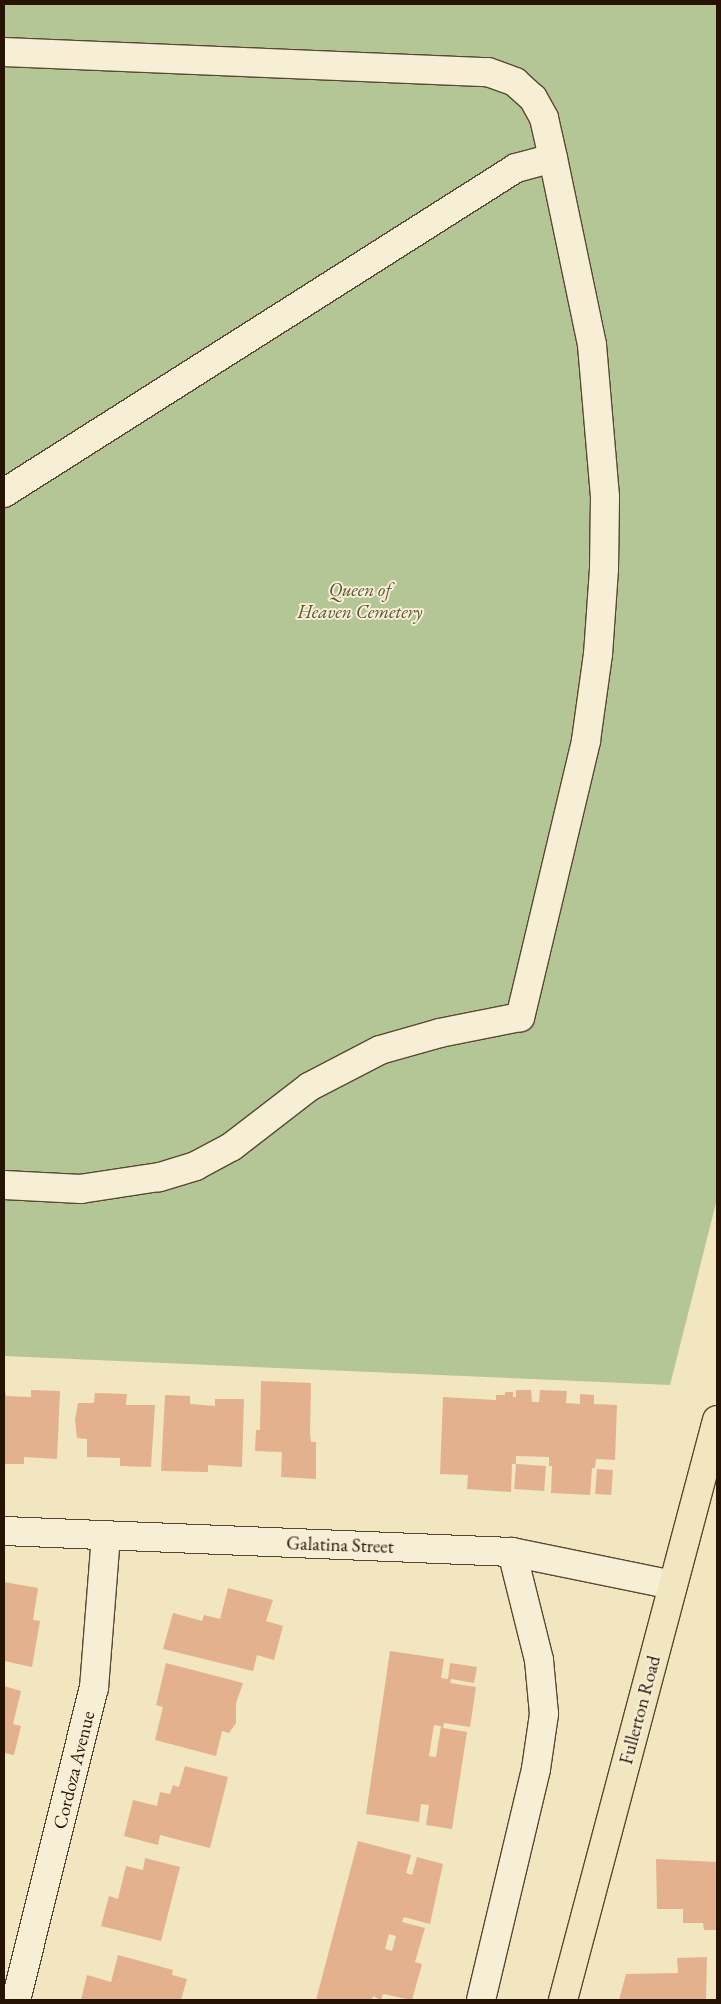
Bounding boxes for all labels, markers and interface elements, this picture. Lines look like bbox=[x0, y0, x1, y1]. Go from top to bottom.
park label: Queen of Heaven Cemetery bbox=[297, 579, 423, 623]
street label: Galatina Street bbox=[286, 1532, 394, 1558]
street label: Fullerton Road bbox=[615, 1653, 665, 1767]
street label: Cordoza Avenue bbox=[48, 1709, 100, 1831]

